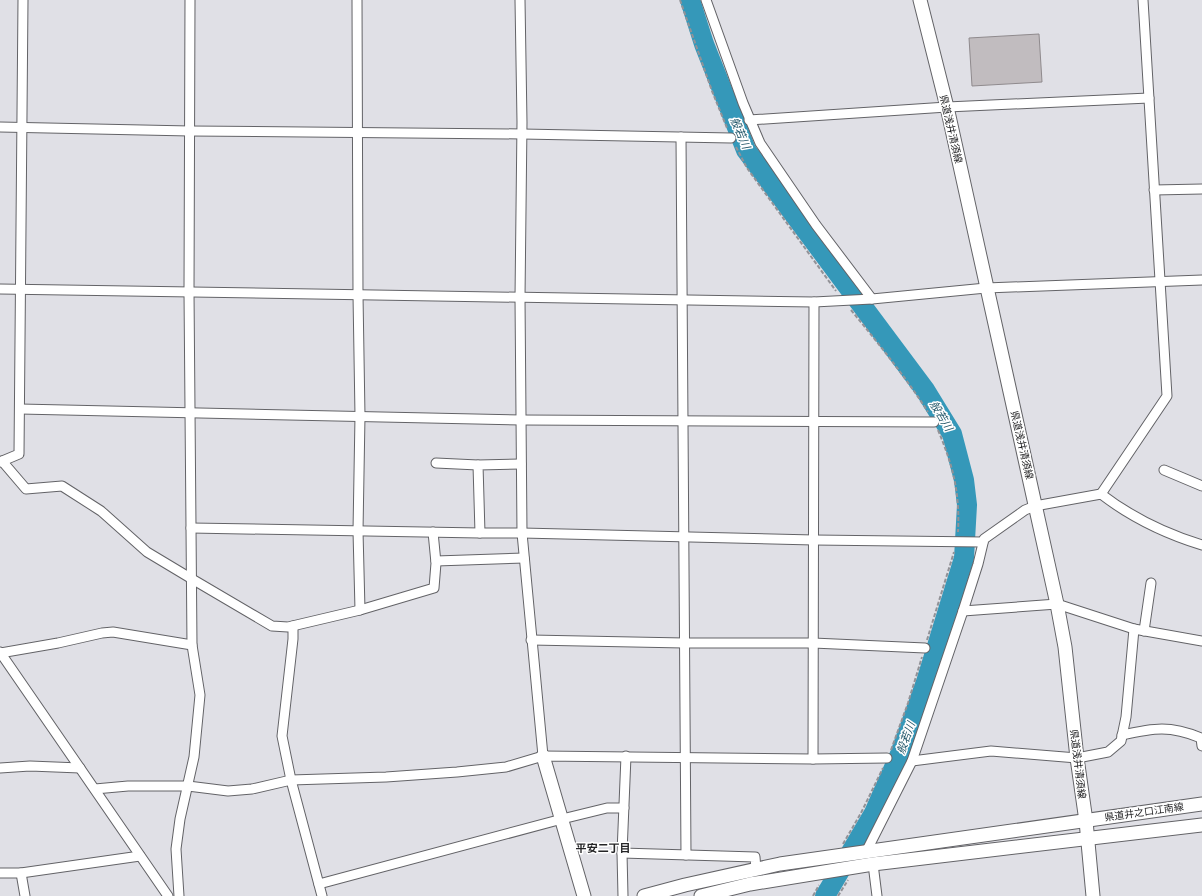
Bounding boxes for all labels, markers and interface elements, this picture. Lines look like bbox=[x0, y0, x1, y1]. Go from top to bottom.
street label: 県道浅井清須線 bbox=[937, 93, 965, 165]
water label: 般若川 bbox=[728, 115, 753, 152]
water label: 般若川 bbox=[927, 399, 956, 434]
street label: 県道浅井清須線 bbox=[1008, 409, 1036, 481]
water label: 般若川 bbox=[894, 719, 918, 756]
street label: 県道浅井清須線 bbox=[1067, 728, 1089, 800]
street label: 県道井之口江南線 bbox=[1103, 800, 1185, 824]
district label: 平安二丁目 bbox=[576, 842, 631, 855]

